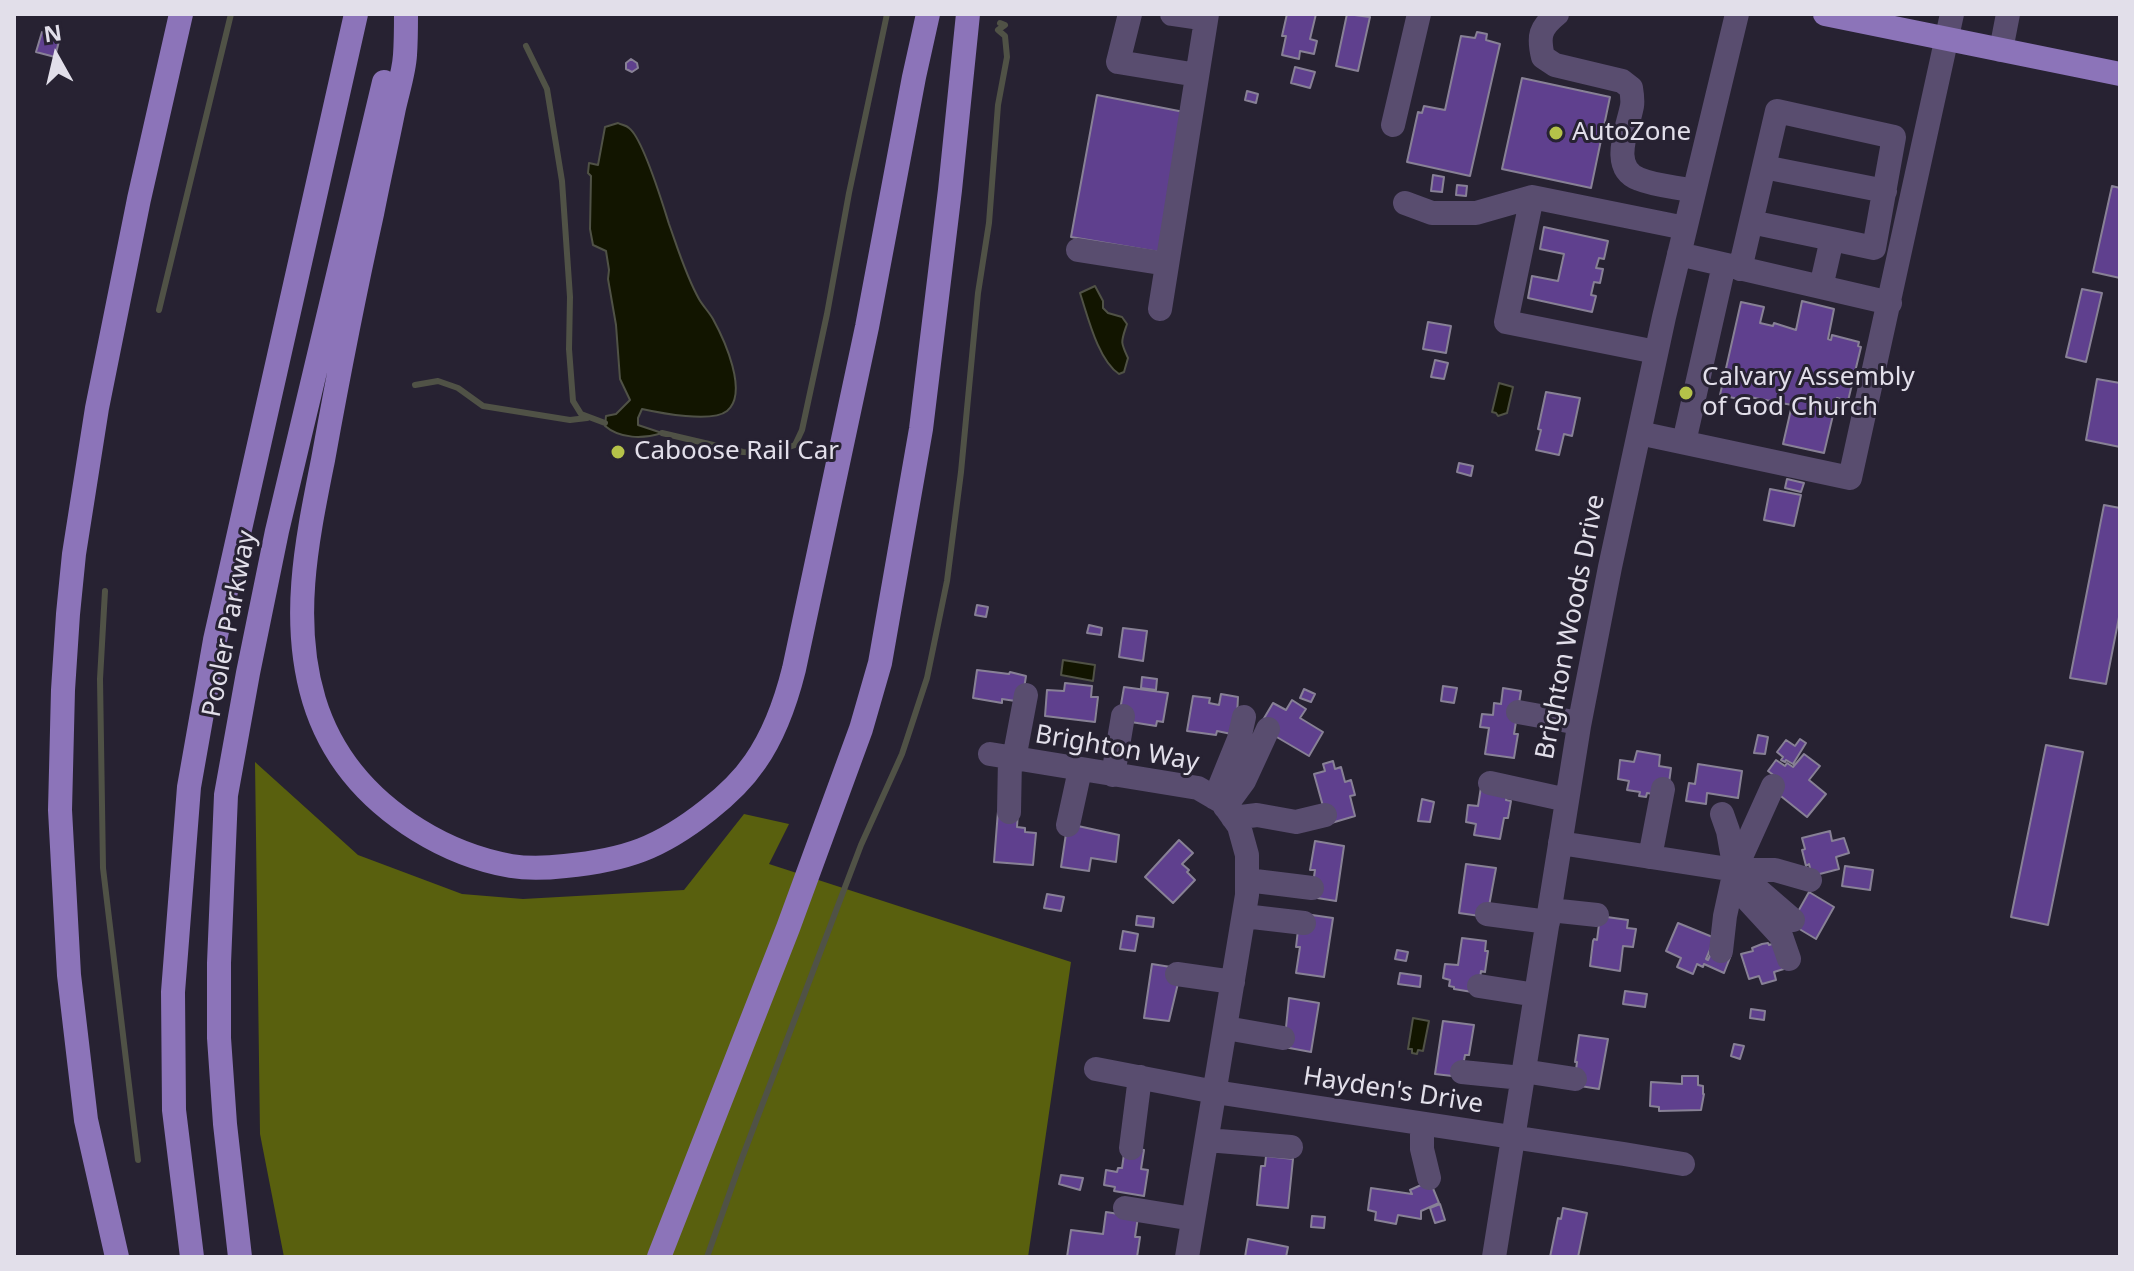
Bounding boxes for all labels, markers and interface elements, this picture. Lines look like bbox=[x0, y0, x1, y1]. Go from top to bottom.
north arrow bbox=[16, 16, 96, 96]
text: N bbox=[42, 16, 64, 48]
place label: AutoZone bbox=[1572, 117, 1691, 149]
marker: AutoZone bbox=[1547, 124, 1565, 142]
place label: Calvary Assembly of God Church bbox=[1702, 362, 1915, 424]
marker: Calvary Assembly of God Church bbox=[1677, 384, 1695, 402]
place label: Caboose Rail Car bbox=[634, 436, 839, 468]
marker: Caboose Rail Car bbox=[609, 443, 627, 461]
street label: Brighton Woods Drive bbox=[1530, 492, 1612, 762]
street label: Pooler Parkway bbox=[197, 528, 263, 720]
street label: Brighton Way bbox=[1033, 719, 1201, 779]
street label: Hayden's Drive bbox=[1301, 1061, 1485, 1121]

